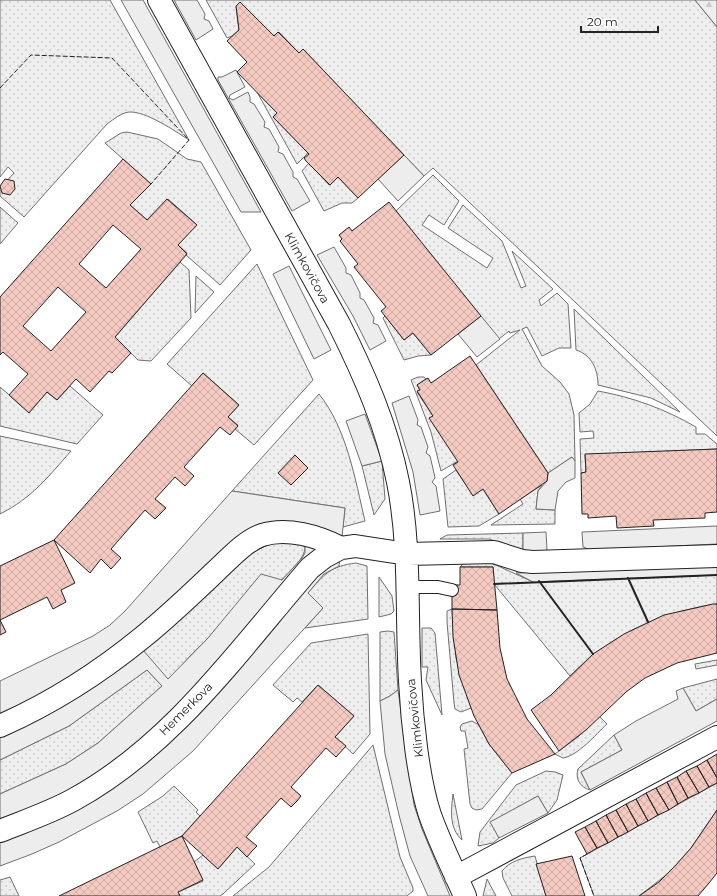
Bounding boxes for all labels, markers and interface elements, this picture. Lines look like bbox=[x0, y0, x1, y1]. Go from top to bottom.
scale bar bbox=[581, 8, 658, 34]
text: 20 m bbox=[587, 14, 618, 29]
street label: Klimkovičova bbox=[282, 230, 333, 306]
street label: Klimkovičova bbox=[403, 678, 426, 758]
street label: Hemerkova bbox=[156, 679, 215, 738]

